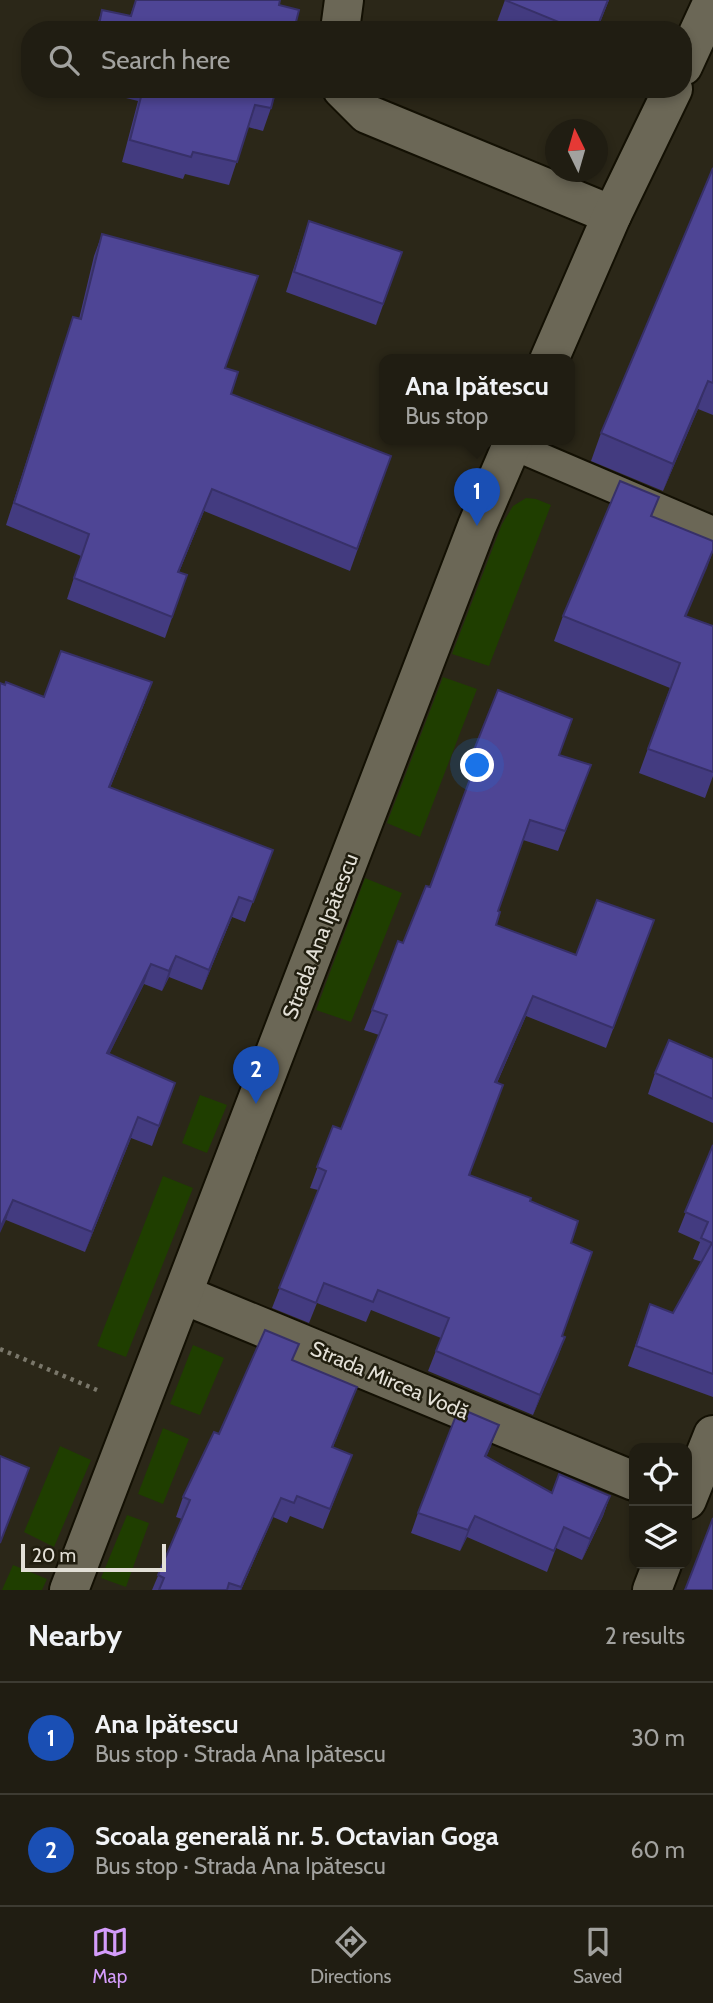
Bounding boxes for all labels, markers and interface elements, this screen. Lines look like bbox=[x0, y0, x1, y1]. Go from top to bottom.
search box bbox=[21, 21, 692, 98]
icon: search bbox=[45, 41, 83, 79]
text: Search here bbox=[101, 44, 230, 76]
north arrow bbox=[545, 119, 608, 182]
popup bbox=[379, 354, 575, 445]
text: Ana Ipătescu bbox=[405, 370, 549, 402]
text: Bus stop bbox=[405, 402, 488, 430]
pin: 1 bbox=[454, 468, 500, 526]
your location bbox=[460, 748, 494, 782]
street label: Strada Ana Ipătescu bbox=[277, 850, 363, 1022]
pin: 2 bbox=[233, 1046, 279, 1104]
street label: Strada Mircea Vodă bbox=[307, 1335, 473, 1425]
map controls bbox=[629, 1443, 692, 1569]
button: locate bbox=[629, 1443, 692, 1506]
button: layers bbox=[629, 1506, 692, 1569]
scale bar bbox=[21, 1541, 166, 1573]
text: 20 m bbox=[32, 1544, 76, 1567]
text: Nearby bbox=[28, 1617, 122, 1654]
text: 2 results bbox=[605, 1622, 685, 1650]
text: Ana Ipătescu bbox=[95, 1708, 239, 1740]
text: 1 bbox=[47, 1724, 55, 1752]
text: 30 m bbox=[631, 1724, 685, 1752]
text: Bus stop · Strada Ana Ipătescu bbox=[95, 1740, 386, 1768]
text: Scoala generală nr. 5. Octavian Goga bbox=[95, 1820, 499, 1852]
text: 2 bbox=[45, 1836, 57, 1864]
text: 60 m bbox=[631, 1836, 685, 1864]
text: Bus stop · Strada Ana Ipătescu bbox=[95, 1852, 386, 1880]
tab: Map bbox=[91, 1923, 129, 1988]
tab: Directions bbox=[310, 1923, 391, 1988]
tab: Saved bbox=[573, 1923, 622, 1988]

